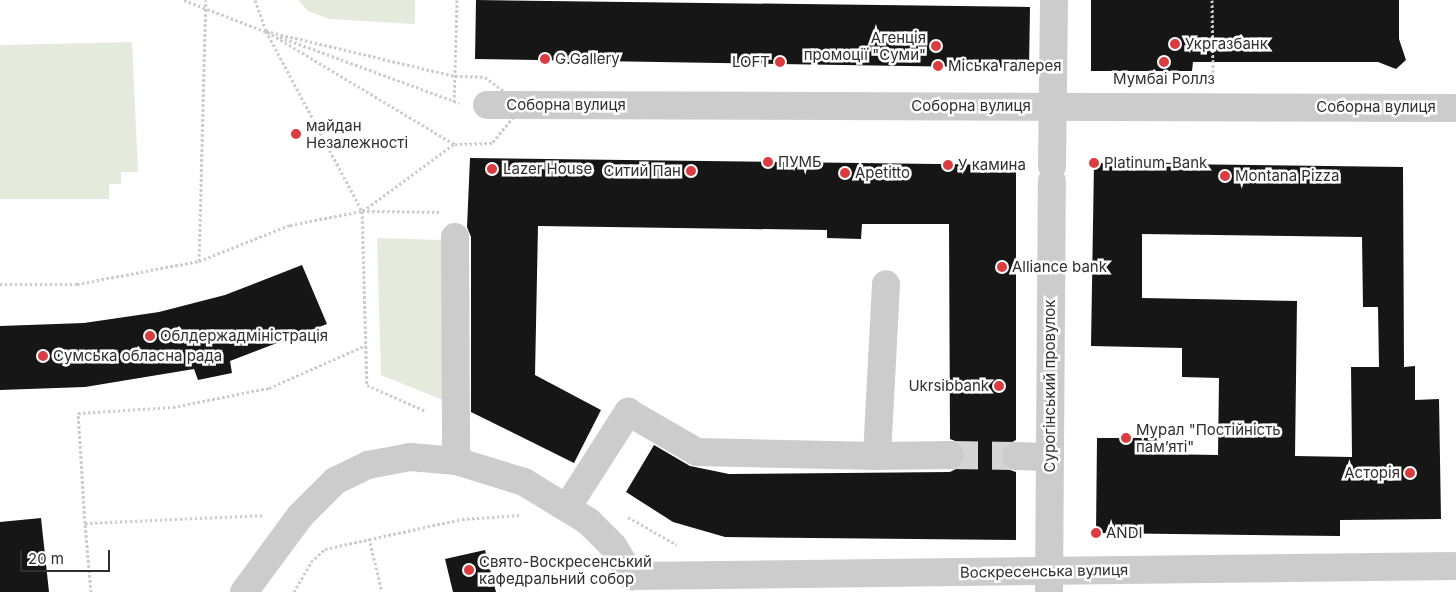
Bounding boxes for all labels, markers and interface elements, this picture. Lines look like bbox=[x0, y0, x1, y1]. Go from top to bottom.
place label: Агенція промоції "Суми" bbox=[804, 28, 926, 63]
place label: Укргазбанк bbox=[1185, 35, 1268, 53]
marker: Укргазбанк bbox=[1169, 38, 1181, 50]
marker: Агенція промоції "Суми" bbox=[930, 40, 942, 52]
place label: G.Gallery bbox=[555, 50, 620, 68]
marker: G.Gallery bbox=[539, 53, 551, 65]
place label: LOFT bbox=[732, 53, 770, 71]
marker: LOFT bbox=[774, 56, 786, 68]
marker: Мумбаі Роллз bbox=[1158, 56, 1170, 68]
place label: Міська галерея bbox=[948, 57, 1061, 75]
marker: Міська галерея bbox=[932, 60, 944, 72]
place label: Мумбаі Роллз bbox=[1113, 70, 1215, 88]
street label: Соборна вулиця bbox=[506, 96, 626, 114]
street label: Соборна вулиця bbox=[911, 97, 1031, 115]
street label: Соборна вулиця bbox=[1316, 98, 1436, 116]
place label: майдан Незалежності bbox=[306, 116, 408, 151]
marker: майдан Незалежності bbox=[290, 128, 302, 140]
place label: ПУМБ bbox=[778, 153, 822, 171]
place label: Platinum-Bank bbox=[1104, 154, 1207, 172]
marker: ПУМБ bbox=[762, 156, 774, 168]
place label: У камина bbox=[958, 156, 1026, 174]
marker: Platinum-Bank bbox=[1088, 157, 1100, 169]
marker: У камина bbox=[942, 159, 954, 171]
place label: Lazer House bbox=[503, 160, 592, 178]
marker: Lazer House bbox=[485, 162, 499, 176]
place label: Ситий Пан bbox=[604, 162, 681, 180]
place label: Apetitto bbox=[855, 164, 910, 182]
marker: Ситий Пан bbox=[685, 165, 697, 177]
marker: Apetitto bbox=[839, 167, 851, 179]
place label: Montana Pizza bbox=[1235, 167, 1340, 185]
marker: Montana Pizza bbox=[1219, 170, 1231, 182]
place label: Alliance bank bbox=[1012, 258, 1107, 276]
marker: Alliance bank bbox=[996, 261, 1008, 273]
street label: Сурогінський провулок bbox=[1041, 300, 1059, 472]
place label: Облдержадміністрація bbox=[160, 327, 328, 345]
marker: Облдержадміністрація bbox=[144, 330, 156, 342]
place label: Сумська обласна рада bbox=[53, 347, 222, 365]
marker: Сумська обласна рада bbox=[37, 350, 49, 362]
place label: Ukrsibbank bbox=[908, 377, 989, 395]
marker: Ukrsibbank bbox=[993, 380, 1005, 392]
place label: Мурал "Постійність пам’яті" bbox=[1136, 420, 1281, 455]
marker: Мурал "Постійність пам’яті" bbox=[1120, 432, 1132, 444]
place label: Асторія bbox=[1344, 464, 1400, 482]
marker: Асторія bbox=[1404, 467, 1416, 479]
place label: ANDI bbox=[1106, 524, 1143, 542]
marker: ANDI bbox=[1090, 527, 1102, 539]
scale bar bbox=[22, 540, 112, 572]
text: 20 m bbox=[28, 549, 64, 568]
place label: Свято-Воскресенський кафедральний собор bbox=[479, 552, 652, 587]
street label: Воскресенська вулиця bbox=[960, 561, 1128, 581]
marker: Свято-Воскресенський кафедральний собор bbox=[463, 564, 475, 576]

